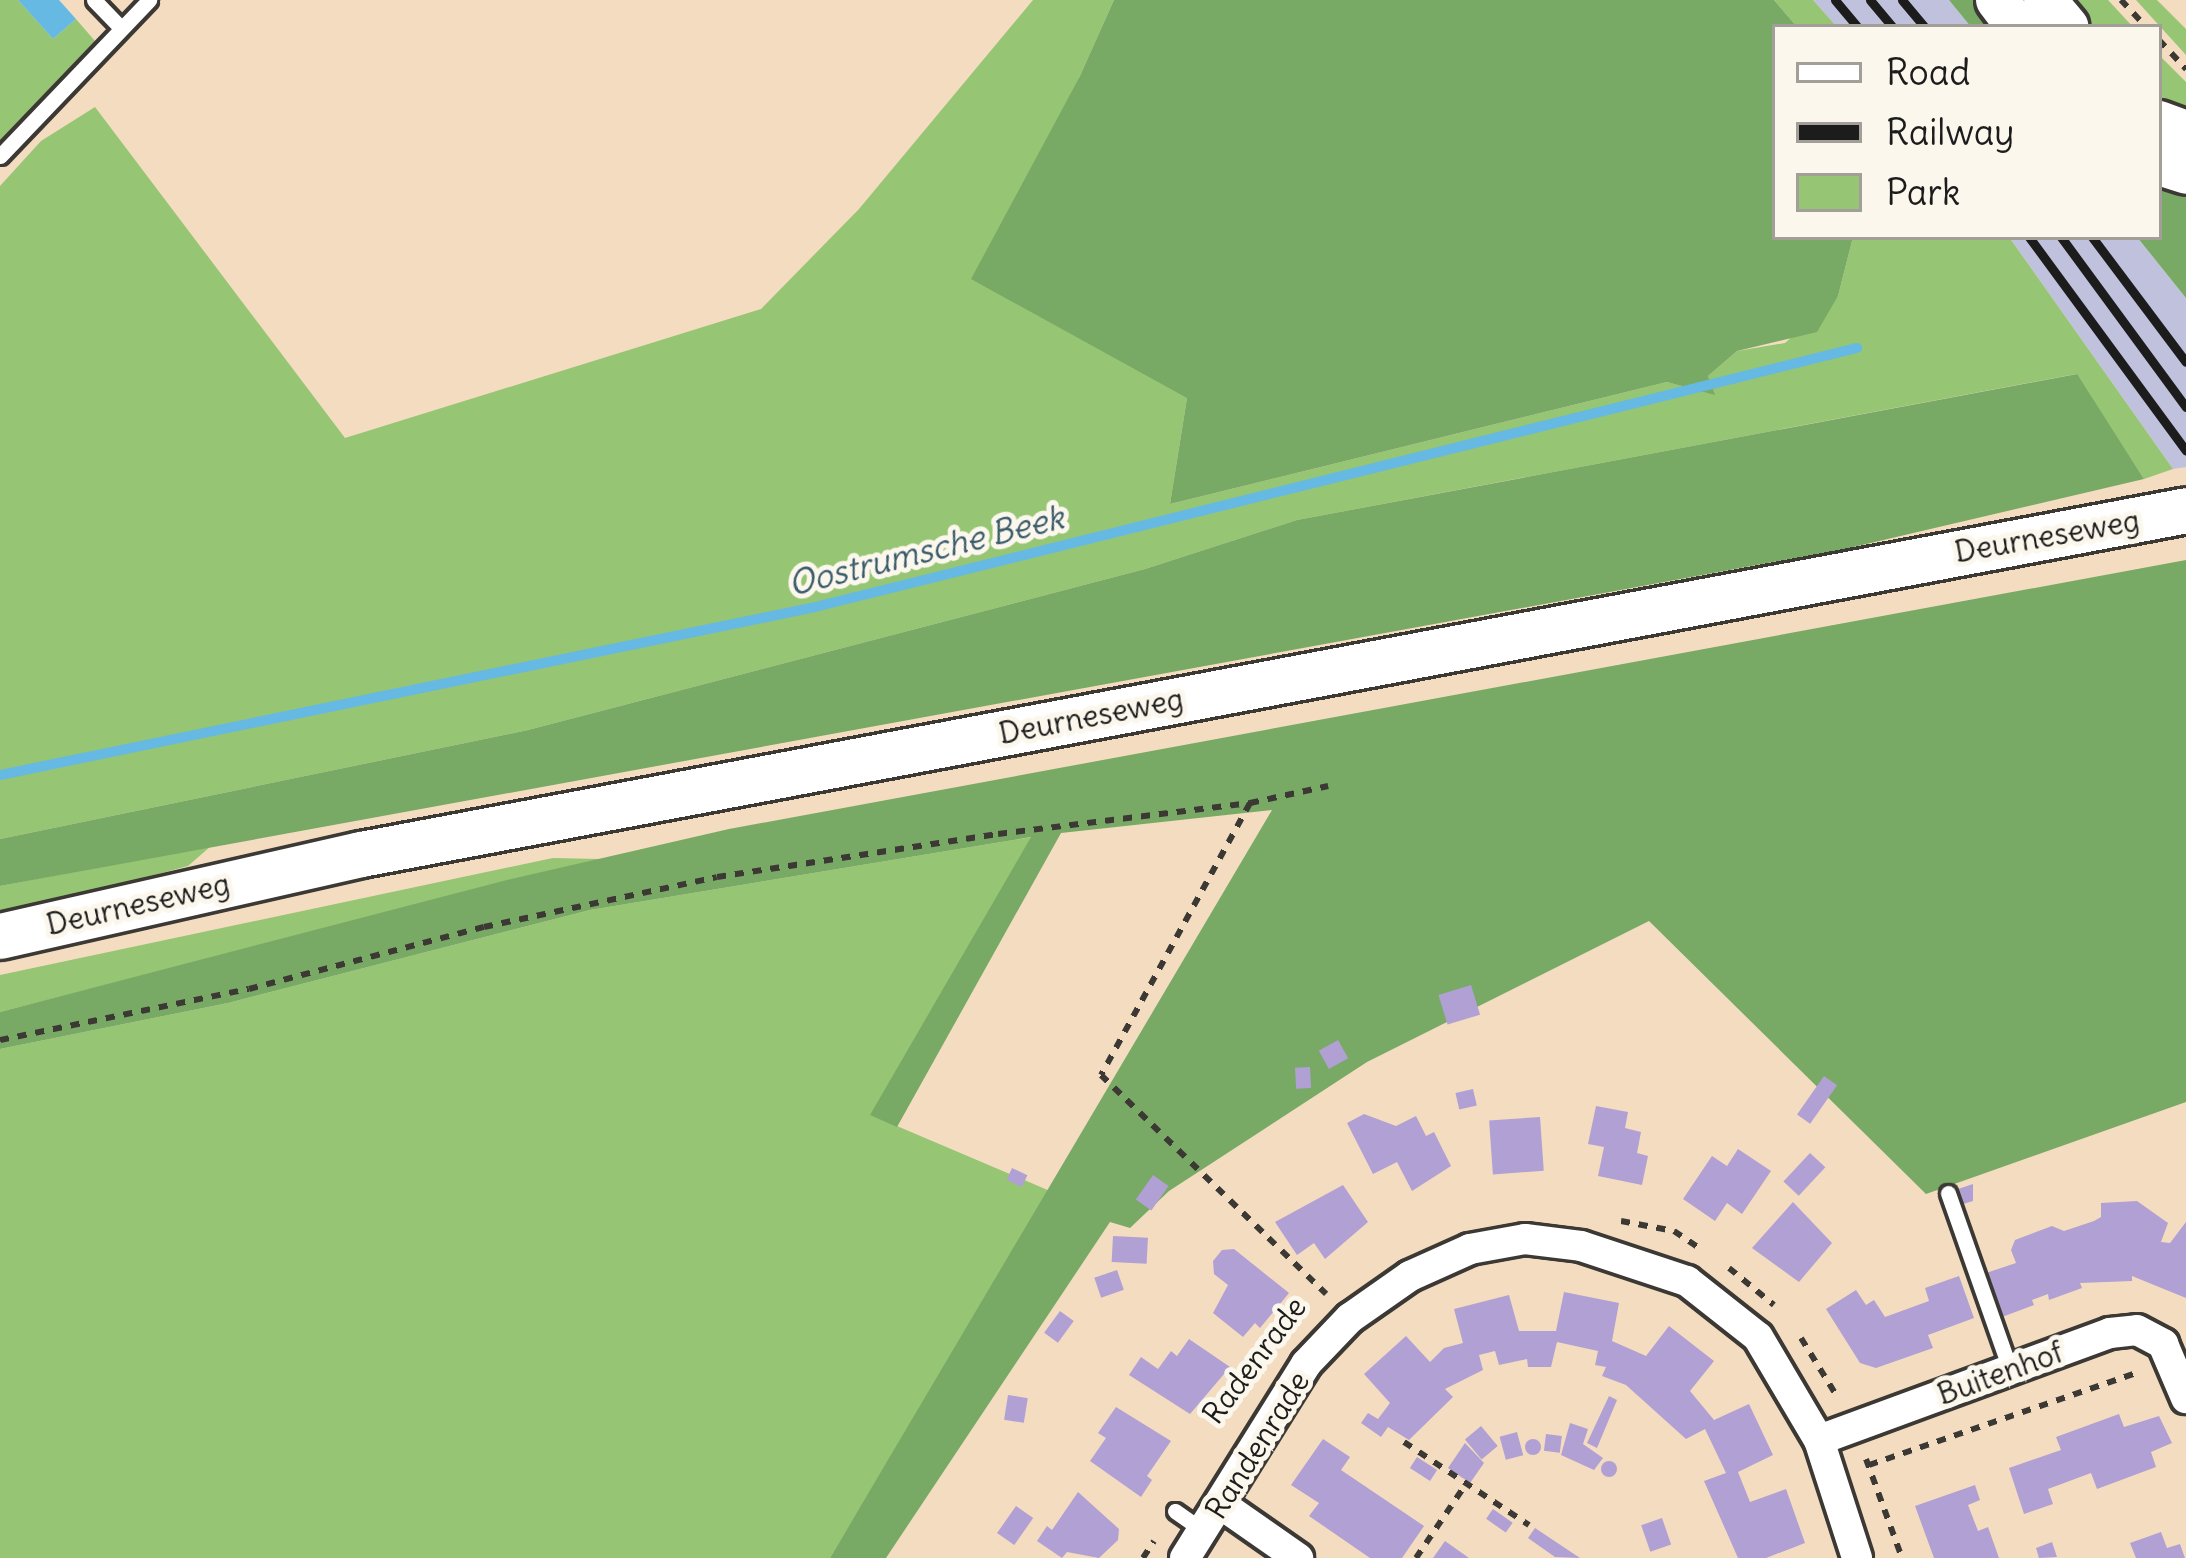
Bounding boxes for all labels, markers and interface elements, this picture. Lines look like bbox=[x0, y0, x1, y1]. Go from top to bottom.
legend bbox=[1772, 24, 2162, 240]
text: Road bbox=[1886, 50, 1970, 95]
text: Railway bbox=[1886, 110, 2015, 155]
text: Park bbox=[1886, 170, 1960, 215]
water label: Oostrumsche Beek bbox=[784, 498, 1068, 604]
street label: Deurneseweg bbox=[1952, 502, 2142, 570]
street label: Deurneseweg bbox=[996, 680, 1186, 752]
street label: Deurneseweg bbox=[43, 865, 233, 943]
street label: Radenrade bbox=[1195, 1289, 1313, 1431]
street label: Buitenhof bbox=[1932, 1334, 2068, 1412]
street label: Randenrade bbox=[1197, 1365, 1317, 1525]

